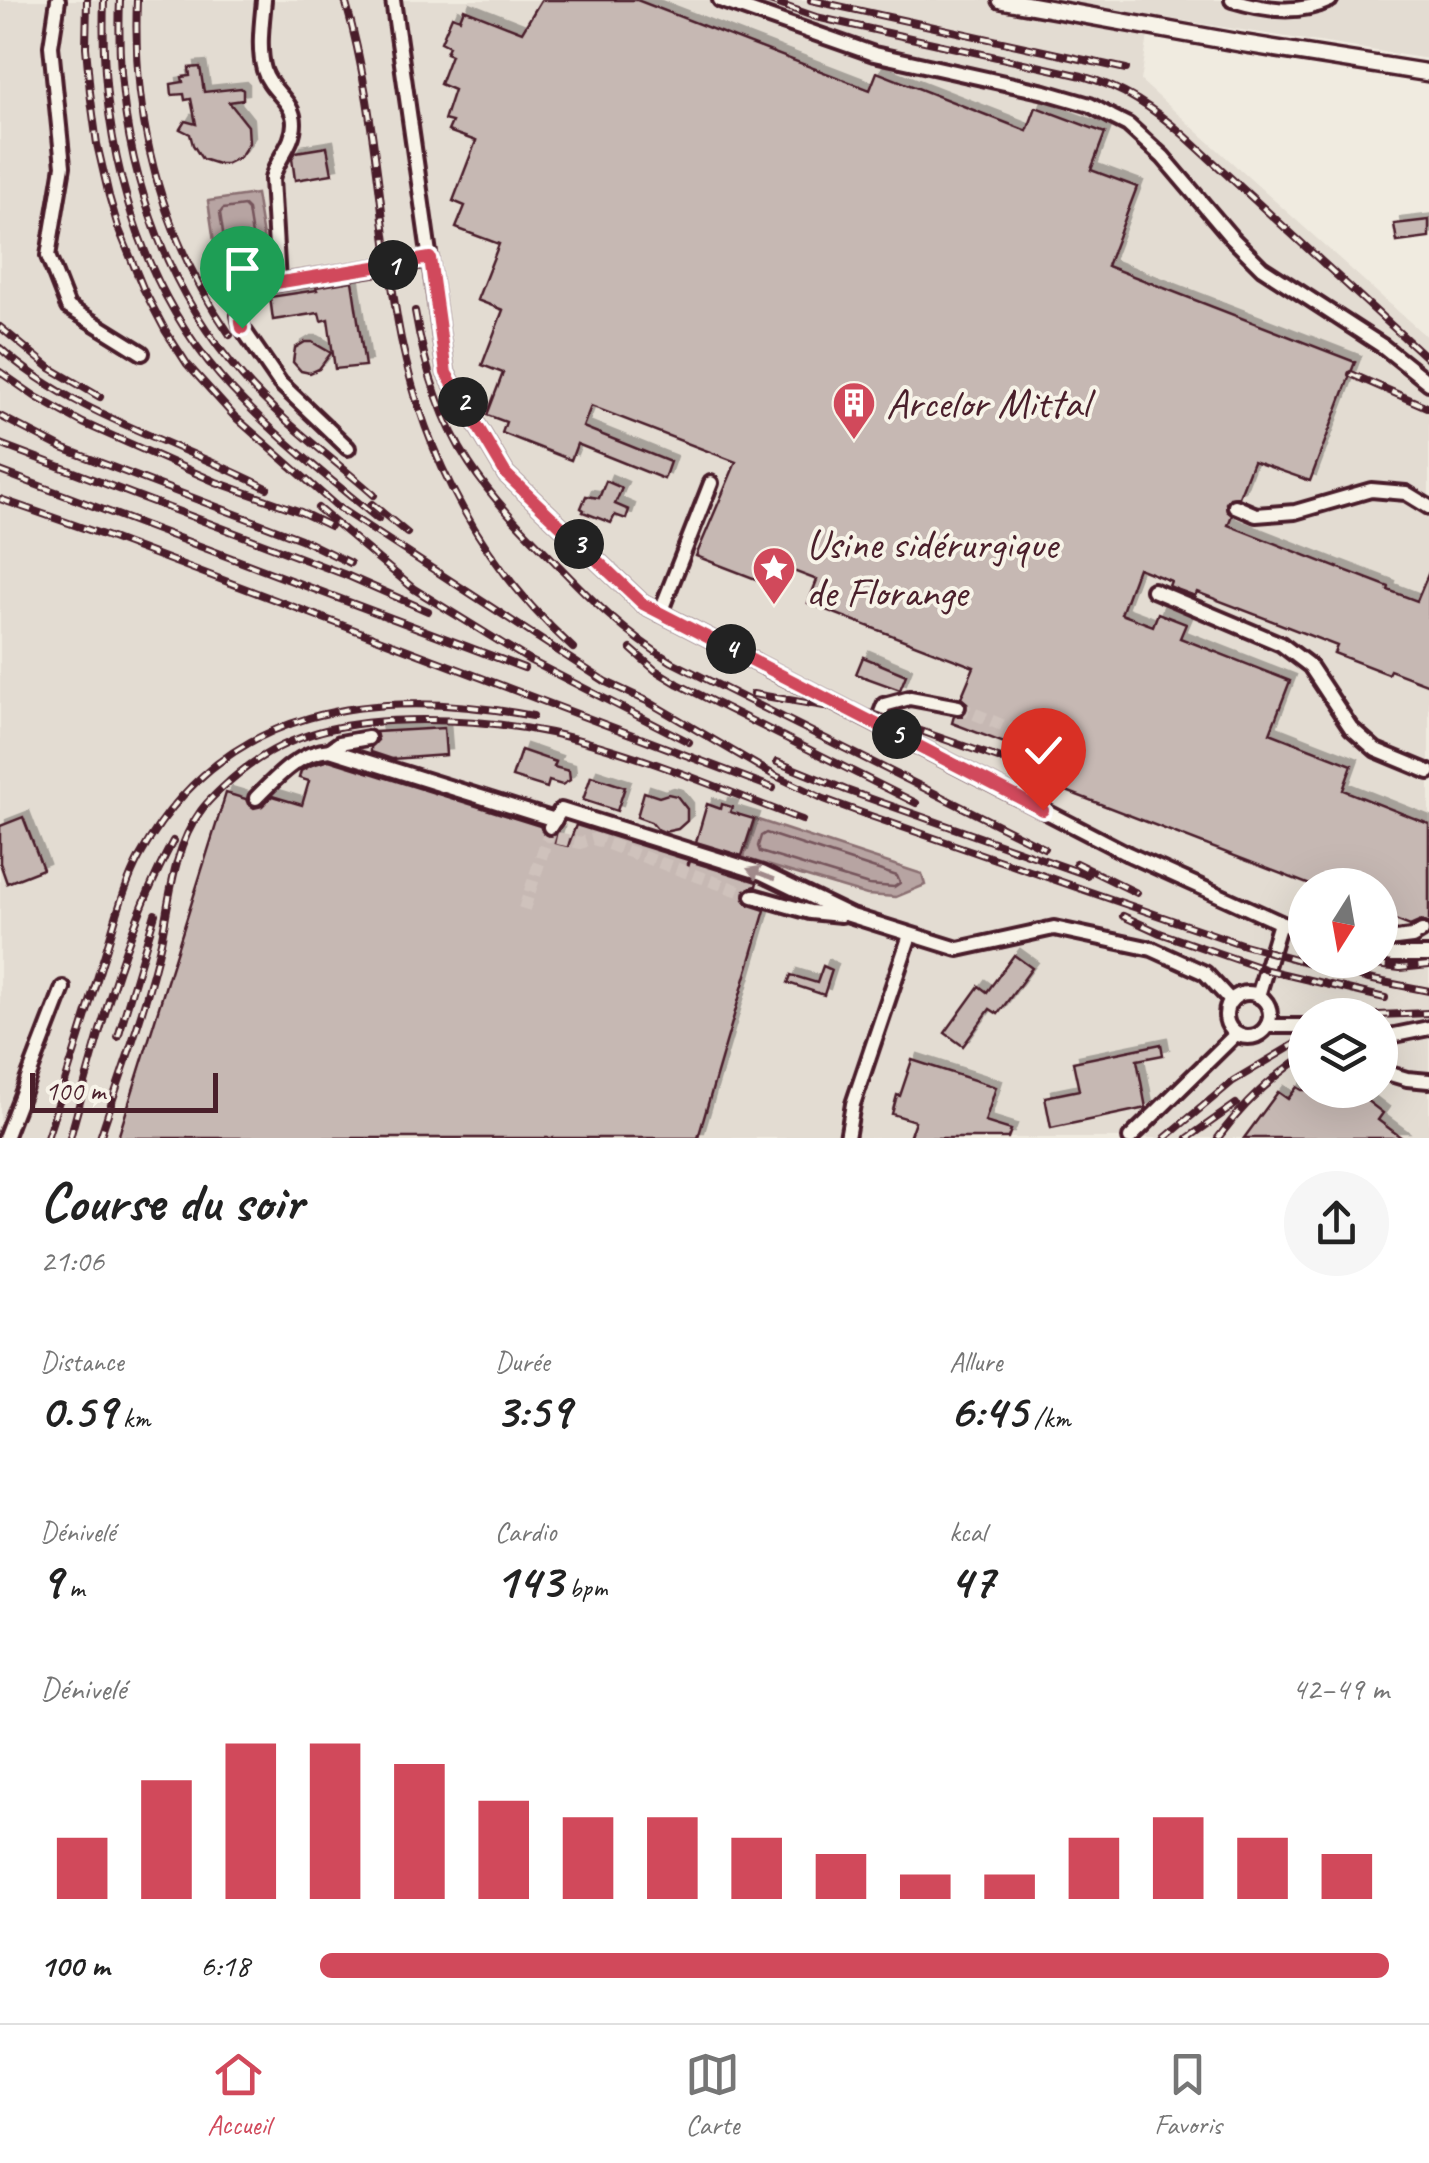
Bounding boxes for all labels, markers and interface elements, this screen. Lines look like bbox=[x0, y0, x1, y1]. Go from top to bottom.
pin bbox=[200, 226, 285, 329]
pin: 1 bbox=[368, 240, 418, 290]
icon: arrive bbox=[215, 241, 270, 296]
text: 1 bbox=[387, 247, 399, 282]
pin: 2 bbox=[438, 377, 488, 427]
place label: Arcelor Mittal bbox=[886, 377, 1096, 430]
building icon: Arcelor Mittal bbox=[831, 380, 877, 441]
text: 2 bbox=[457, 384, 469, 419]
place label: Usine sidérurgique de Florange bbox=[806, 518, 1061, 619]
pin: 3 bbox=[554, 519, 604, 569]
text: 3 bbox=[573, 526, 585, 561]
place icon: Usine sidérurgique de Florange bbox=[751, 545, 797, 606]
pin: 4 bbox=[706, 624, 756, 674]
text: 4 bbox=[725, 631, 737, 666]
pin bbox=[1001, 708, 1086, 811]
pin: 5 bbox=[872, 709, 922, 759]
text: 5 bbox=[891, 716, 903, 751]
icon: check bbox=[1016, 723, 1071, 778]
one-way arrow bbox=[746, 866, 776, 881]
north arrow bbox=[1288, 868, 1398, 978]
map controls bbox=[1288, 868, 1398, 1108]
button: layers bbox=[1288, 998, 1398, 1108]
scale bar bbox=[30, 1068, 218, 1112]
text: 100 m bbox=[45, 1073, 105, 1108]
text: Course du soir bbox=[40, 1167, 303, 1237]
button: share bbox=[1284, 1171, 1389, 1276]
text: 21:06 bbox=[40, 1240, 104, 1281]
text: Distance bbox=[40, 1344, 124, 1379]
text: Durée bbox=[495, 1344, 549, 1379]
text: Allure bbox=[949, 1344, 1002, 1379]
text: 0.59 bbox=[40, 1379, 116, 1442]
text: 3:59 bbox=[495, 1379, 571, 1442]
text: 6:45 bbox=[949, 1379, 1027, 1442]
text: km bbox=[116, 1400, 150, 1435]
text: /km bbox=[1027, 1400, 1070, 1435]
text: Dénivelé bbox=[40, 1514, 115, 1549]
text: Cardio bbox=[495, 1514, 556, 1549]
text: kcal bbox=[949, 1514, 986, 1549]
text: 9 bbox=[40, 1549, 62, 1612]
text: 143 bbox=[495, 1549, 562, 1612]
text: 47 bbox=[949, 1549, 994, 1612]
text: m bbox=[62, 1570, 84, 1605]
text: bpm bbox=[562, 1570, 607, 1605]
text: Dénivelé bbox=[40, 1668, 126, 1709]
text: 42–49 m bbox=[1291, 1668, 1389, 1709]
text: 100 m bbox=[40, 1945, 109, 1986]
text: 6:18 bbox=[200, 1945, 250, 1986]
tab: Accueil bbox=[207, 2047, 270, 2142]
tab: Carte bbox=[685, 2047, 740, 2142]
tab: Favoris bbox=[1154, 2047, 1222, 2142]

